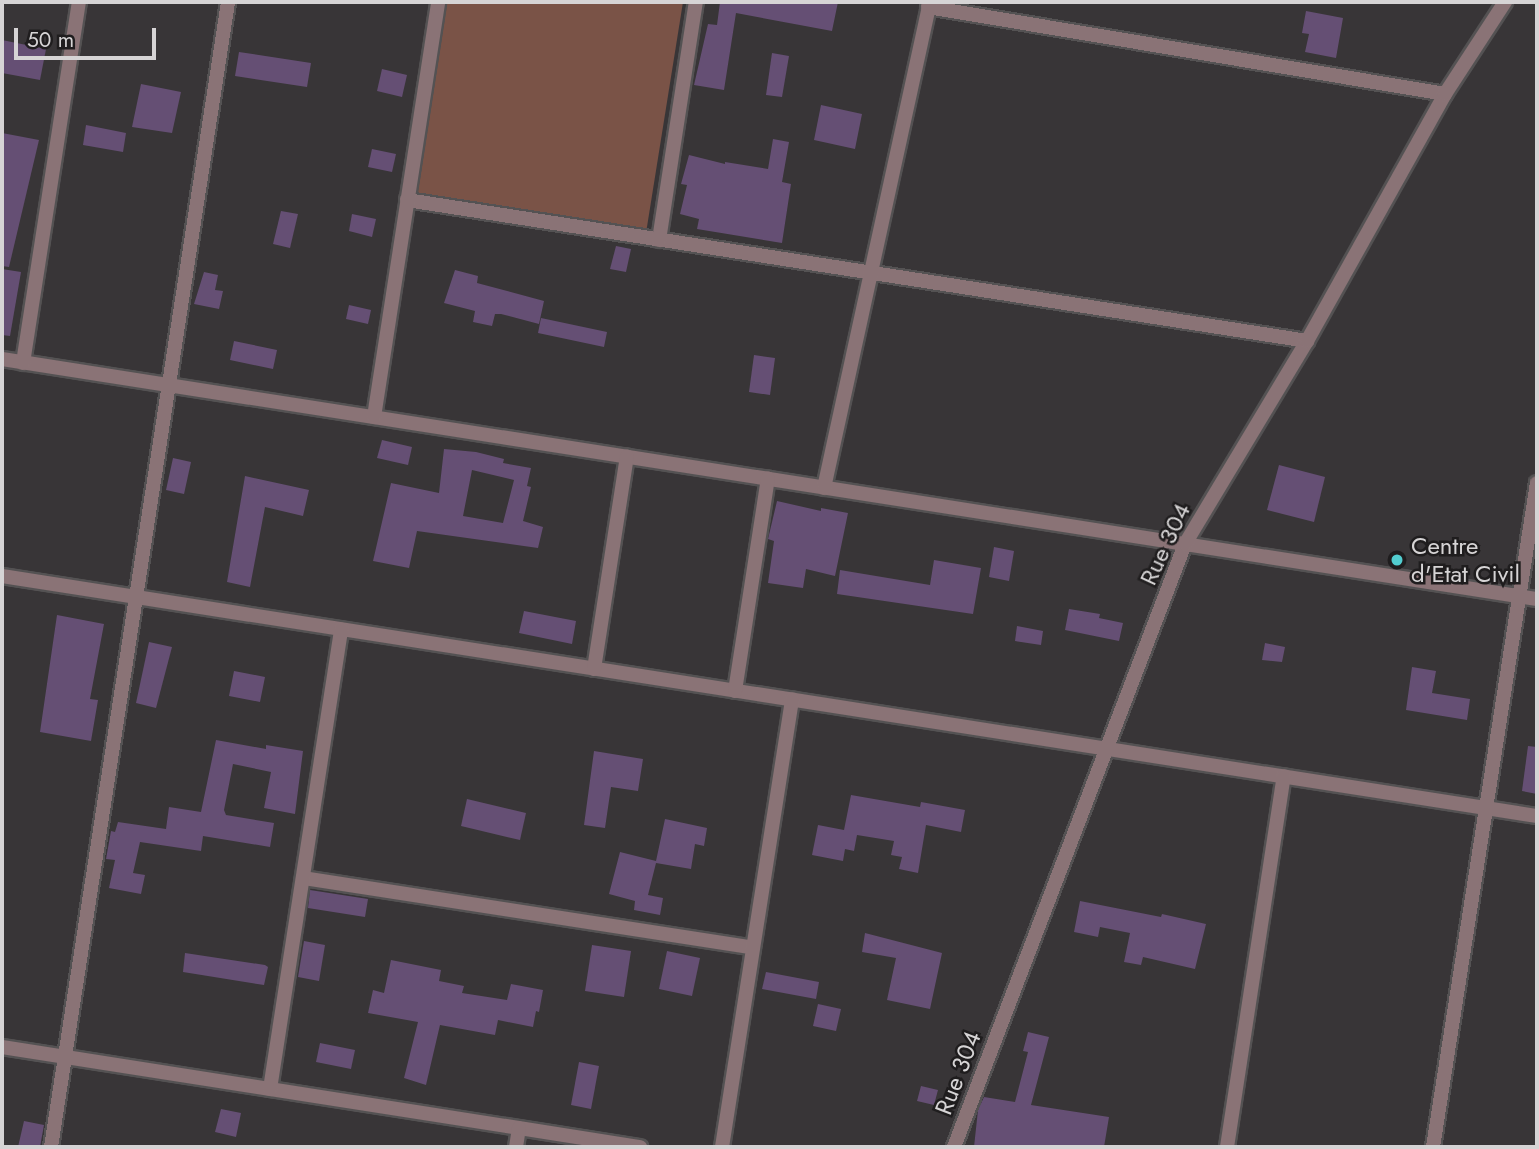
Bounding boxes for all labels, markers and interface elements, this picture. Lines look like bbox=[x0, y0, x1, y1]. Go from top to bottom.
scale bar bbox=[18, 14, 159, 58]
text: 50 m bbox=[27, 25, 74, 55]
street label: Rue 304 bbox=[1134, 498, 1196, 590]
place label: Centre d'Etat Civil bbox=[1411, 532, 1520, 588]
marker: Centre d'Etat Civil bbox=[1389, 552, 1405, 568]
street label: Rue 304 bbox=[929, 1027, 987, 1119]

